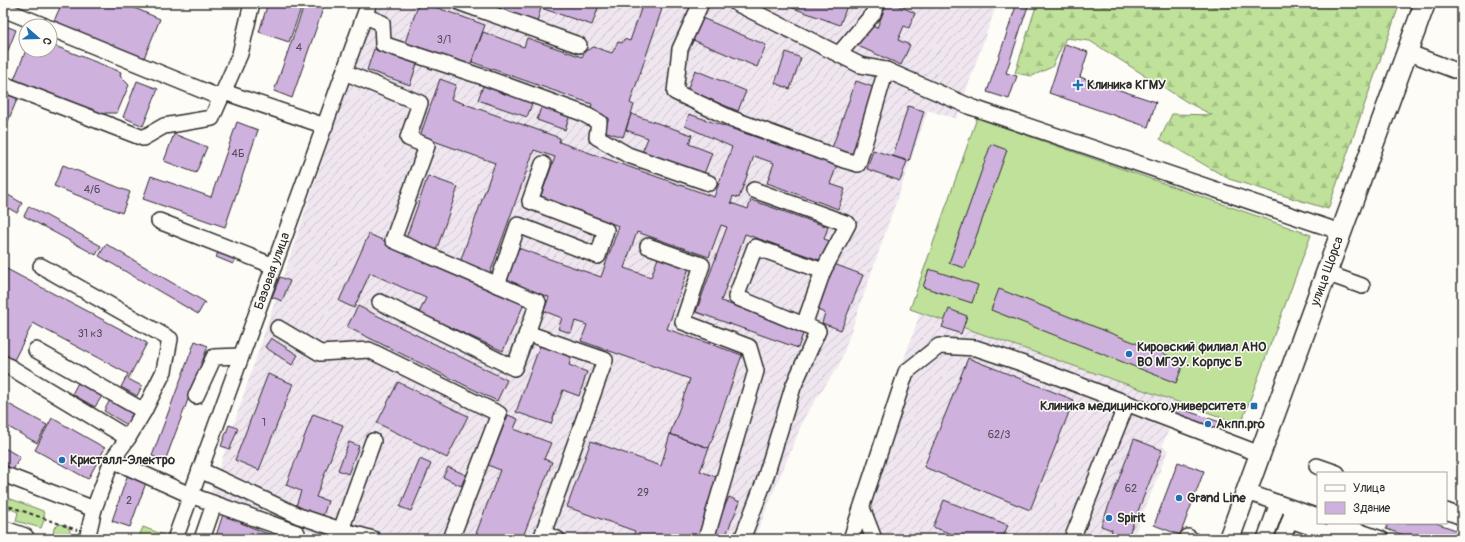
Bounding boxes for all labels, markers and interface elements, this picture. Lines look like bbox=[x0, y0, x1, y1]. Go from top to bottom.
north arrow bbox=[18, 18, 58, 58]
house number: 3/1 bbox=[437, 33, 451, 46]
text: С bbox=[40, 36, 54, 47]
house number: 4 bbox=[296, 41, 303, 54]
place label: Клиника КГМУ bbox=[1087, 77, 1166, 93]
marker: Клиника КГМУ bbox=[1072, 79, 1084, 91]
house number: 4Б bbox=[232, 147, 244, 160]
house number: 4/6 bbox=[84, 183, 100, 196]
street label: Базовая улица bbox=[251, 230, 293, 312]
street label: улица Щорса bbox=[1307, 234, 1347, 309]
house number: 31 к3 bbox=[78, 327, 102, 340]
place label: Кировский филиал АНО ВО МГЭУ. Корпус Б bbox=[1137, 339, 1267, 370]
marker: Кировский филиал АНО ВО МГЭУ. Корпус Б bbox=[1124, 349, 1134, 359]
place label: Клиника медицинского университета bbox=[1040, 398, 1246, 414]
marker: Клиника медицинского университета bbox=[1249, 401, 1259, 411]
house number: 1 bbox=[262, 416, 266, 429]
place label: Акпп.pro bbox=[1216, 416, 1265, 432]
marker: Акпп.pro bbox=[1203, 419, 1213, 429]
house number: 62/3 bbox=[988, 428, 1010, 441]
place label: Кристалл-Электро bbox=[70, 452, 175, 468]
marker: Кристалл-Электро bbox=[57, 455, 67, 465]
legend bbox=[1317, 472, 1447, 524]
text: Улица bbox=[1353, 481, 1385, 496]
house number: 62 bbox=[1125, 482, 1137, 495]
house number: 29 bbox=[637, 486, 649, 499]
place label: Grand Line bbox=[1187, 490, 1246, 506]
marker: Grand Line bbox=[1174, 493, 1184, 503]
house number: 2 bbox=[126, 494, 132, 507]
text: Здание bbox=[1353, 501, 1390, 516]
place label: Spirit bbox=[1117, 510, 1146, 526]
marker: Spirit bbox=[1104, 513, 1114, 523]

